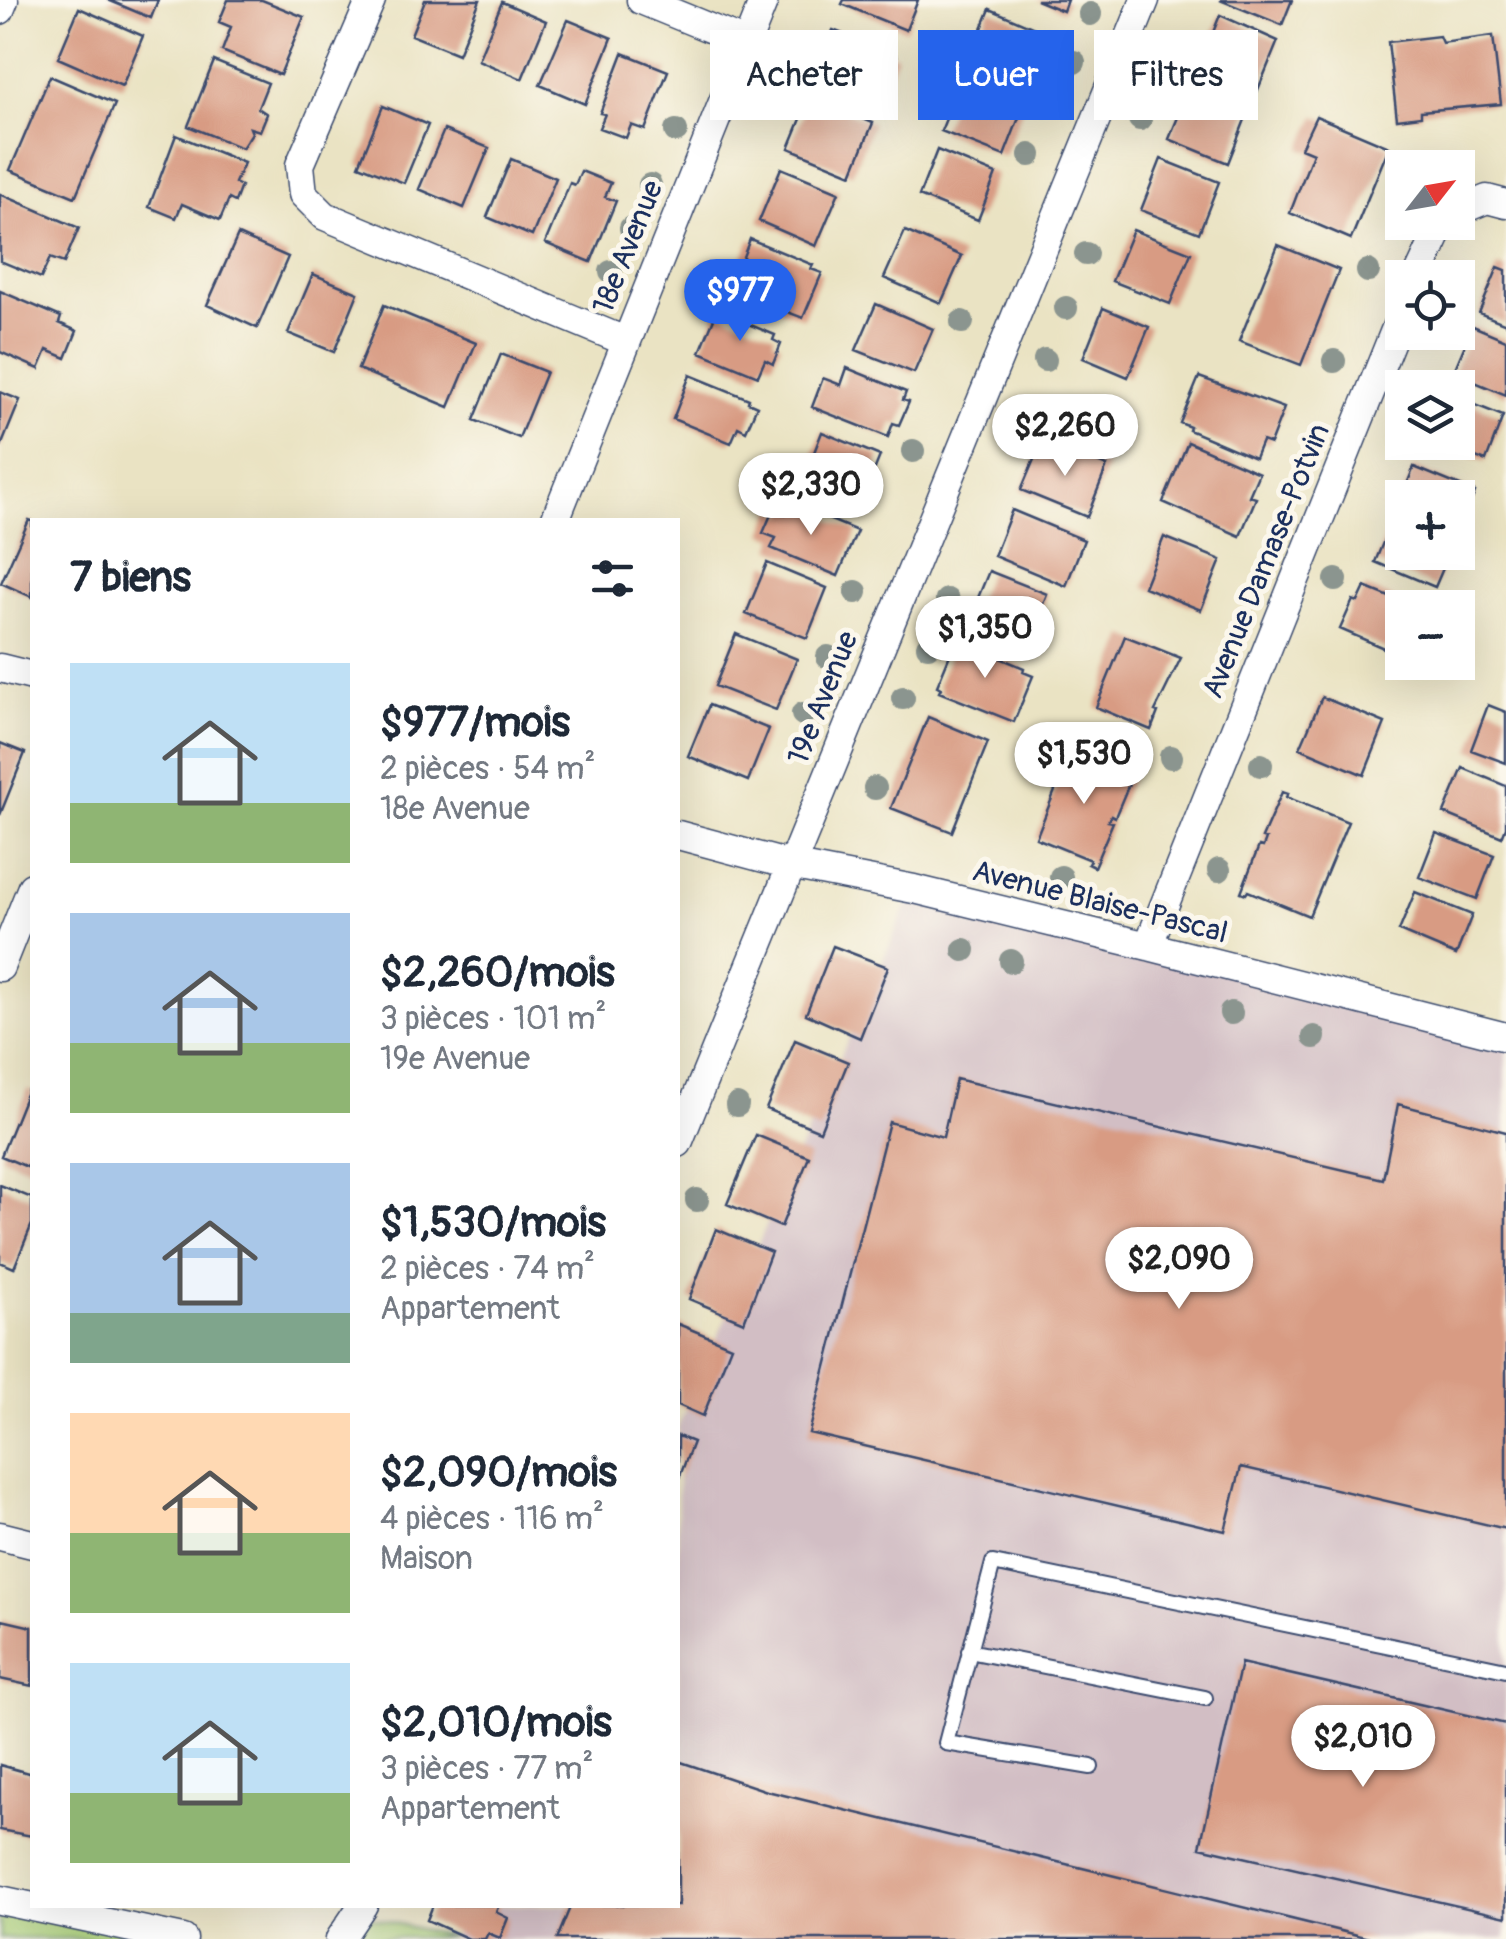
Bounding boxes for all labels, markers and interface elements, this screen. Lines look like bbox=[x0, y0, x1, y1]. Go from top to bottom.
chip: Acheter bbox=[710, 30, 898, 120]
chip: Louer bbox=[918, 30, 1074, 120]
chip: Filtres bbox=[1094, 30, 1258, 120]
north arrow bbox=[1385, 150, 1475, 240]
map controls bbox=[1385, 150, 1475, 680]
street label: 18e Avenue bbox=[585, 175, 672, 319]
pin: $977 bbox=[681, 259, 799, 344]
button: locate bbox=[1385, 260, 1475, 350]
text: $977 bbox=[706, 271, 774, 311]
button: layers bbox=[1385, 370, 1475, 460]
pin: $2,260 bbox=[984, 394, 1146, 479]
text: $2,260 bbox=[1014, 406, 1116, 446]
street label: Avenue Damase-Potvin bbox=[1194, 418, 1338, 704]
pin: $2,330 bbox=[730, 453, 892, 538]
text: $2,330 bbox=[761, 465, 861, 505]
button: + bbox=[1385, 480, 1475, 570]
icon: filters bbox=[585, 551, 640, 606]
text: 7 biens bbox=[70, 552, 191, 604]
button: − bbox=[1385, 590, 1475, 680]
pin: $1,350 bbox=[904, 596, 1066, 681]
text: $1,350 bbox=[937, 608, 1033, 648]
street label: 19e Avenue bbox=[779, 626, 867, 770]
text: $977/mois bbox=[380, 697, 570, 749]
icon: home bbox=[150, 703, 270, 823]
pin: $1,530 bbox=[1003, 722, 1165, 807]
text: $1,530 bbox=[1036, 734, 1132, 774]
text: 2 pièces · 54 m² bbox=[380, 749, 595, 789]
text: 18e Avenue bbox=[380, 789, 530, 829]
street label: Avenue Blaise-Pascal bbox=[969, 852, 1231, 952]
text: $2,260/mois bbox=[380, 947, 615, 999]
icon: home bbox=[150, 953, 270, 1073]
text: 3 pièces · 101 m² bbox=[380, 999, 606, 1039]
text: 19e Avenue bbox=[380, 1039, 530, 1079]
text: $1,530/mois bbox=[380, 1197, 606, 1249]
icon: home bbox=[150, 1203, 270, 1323]
pin: $2,090 bbox=[1098, 1227, 1260, 1312]
text: $2,090 bbox=[1127, 1239, 1231, 1279]
text: 2 pièces · 74 m² bbox=[380, 1249, 595, 1289]
text: Appartement bbox=[380, 1289, 560, 1329]
text: $2,090/mois bbox=[380, 1447, 617, 1499]
icon: home bbox=[150, 1453, 270, 1573]
text: 4 pièces · 116 m² bbox=[380, 1499, 604, 1539]
text: Maison bbox=[380, 1539, 473, 1579]
text: $2,010/mois bbox=[380, 1697, 612, 1749]
icon: home bbox=[150, 1703, 270, 1823]
pin: $2,010 bbox=[1282, 1705, 1444, 1790]
text: $2,010 bbox=[1313, 1717, 1413, 1757]
text: 3 pièces · 77 m² bbox=[380, 1749, 593, 1789]
text: Appartement bbox=[380, 1789, 560, 1829]

